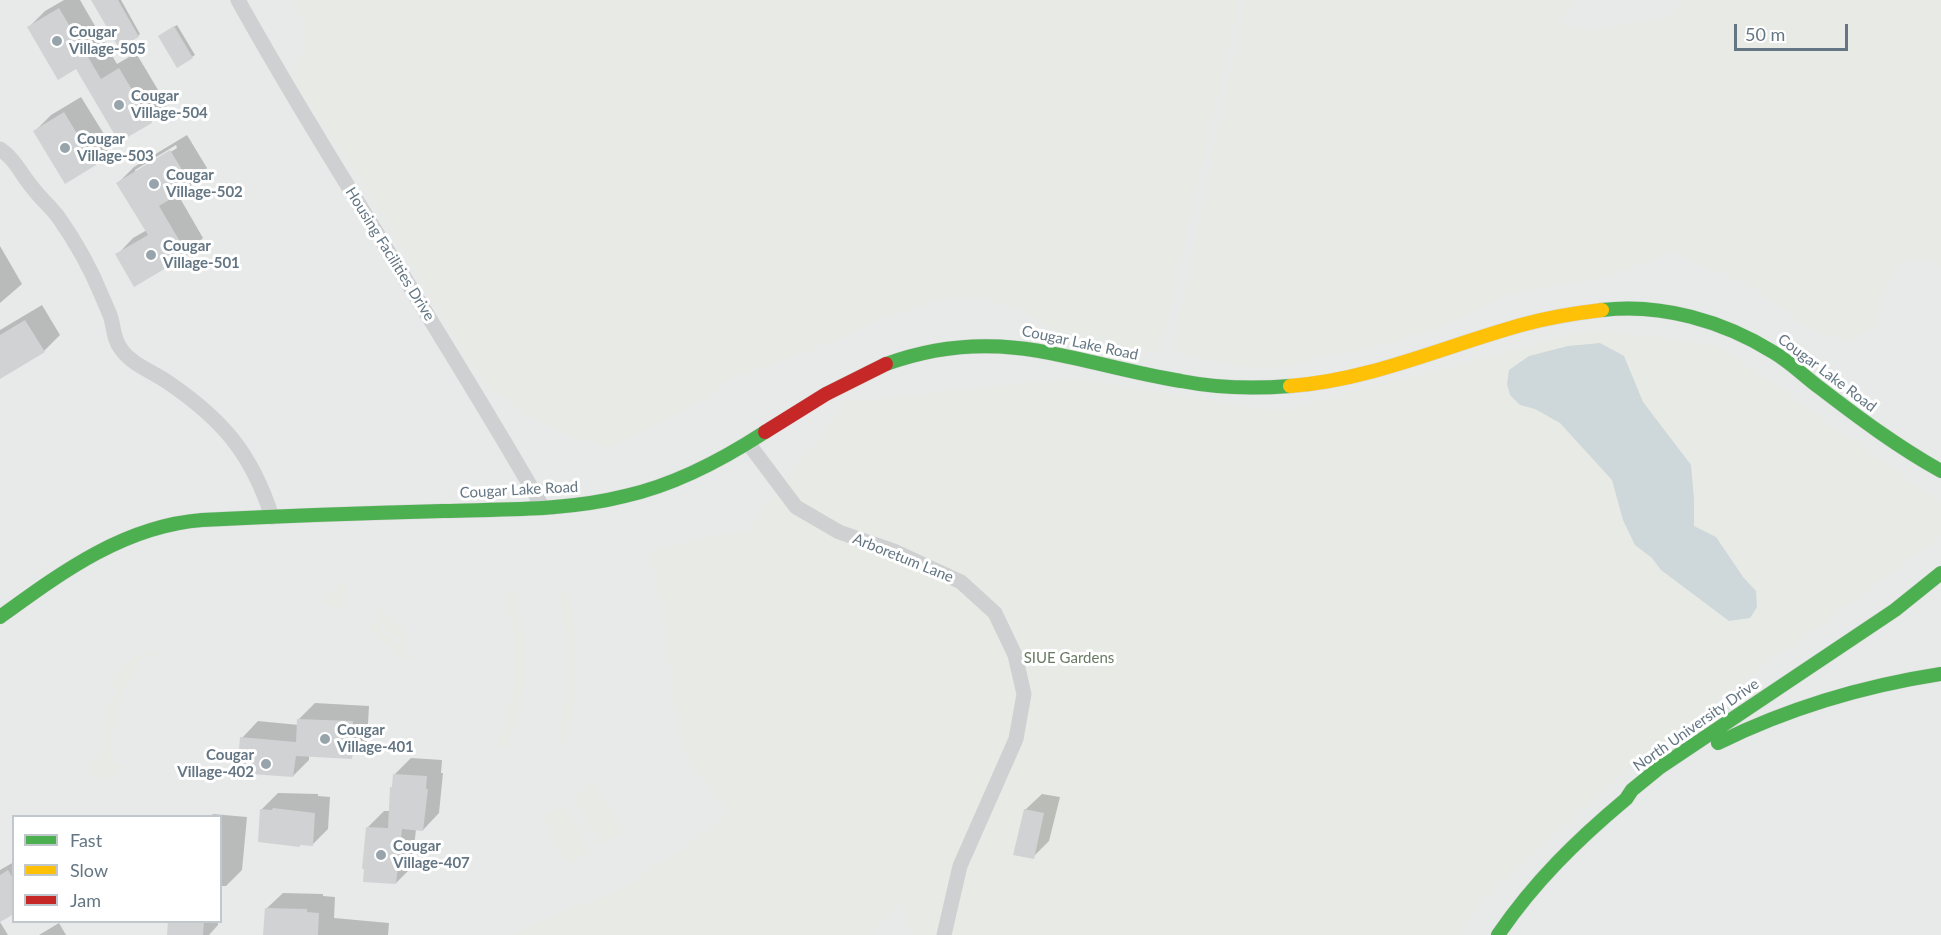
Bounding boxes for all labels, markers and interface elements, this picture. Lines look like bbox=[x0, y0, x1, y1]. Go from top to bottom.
scale bar bbox=[1737, 12, 1851, 50]
place label: Cougar Village-505 bbox=[69, 23, 146, 58]
text: 50 m bbox=[1745, 23, 1785, 45]
marker: Cougar Village-505 bbox=[50, 34, 64, 48]
place label: Cougar Village-504 bbox=[131, 87, 208, 122]
marker: Cougar Village-504 bbox=[112, 98, 126, 112]
place label: Cougar Village-503 bbox=[77, 130, 154, 165]
marker: Cougar Village-503 bbox=[58, 141, 72, 155]
place label: Cougar Village-502 bbox=[166, 166, 243, 201]
marker: Cougar Village-502 bbox=[147, 177, 161, 191]
street label: Housing Facilities Drive bbox=[342, 184, 438, 324]
place label: Cougar Village-501 bbox=[163, 237, 240, 272]
marker: Cougar Village-501 bbox=[144, 248, 158, 262]
street label: Cougar Lake Road bbox=[1020, 322, 1140, 364]
street label: Cougar Lake Road bbox=[1774, 330, 1880, 416]
street label: Cougar Lake Road bbox=[459, 478, 579, 502]
street label: Arboretum Lane bbox=[850, 530, 956, 586]
park label: SIUE Gardens bbox=[1024, 649, 1114, 667]
street label: North University Drive bbox=[1630, 675, 1762, 775]
place label: Cougar Village-401 bbox=[337, 721, 414, 756]
marker: Cougar Village-401 bbox=[318, 732, 332, 746]
place label: Cougar Village-402 bbox=[177, 746, 254, 781]
marker: Cougar Village-402 bbox=[259, 757, 273, 771]
legend bbox=[12, 815, 222, 923]
text: Fast bbox=[70, 829, 102, 851]
place label: Cougar Village-407 bbox=[393, 837, 470, 872]
marker: Cougar Village-407 bbox=[374, 848, 388, 862]
text: Slow bbox=[70, 859, 108, 881]
text: Jam bbox=[70, 889, 101, 911]

